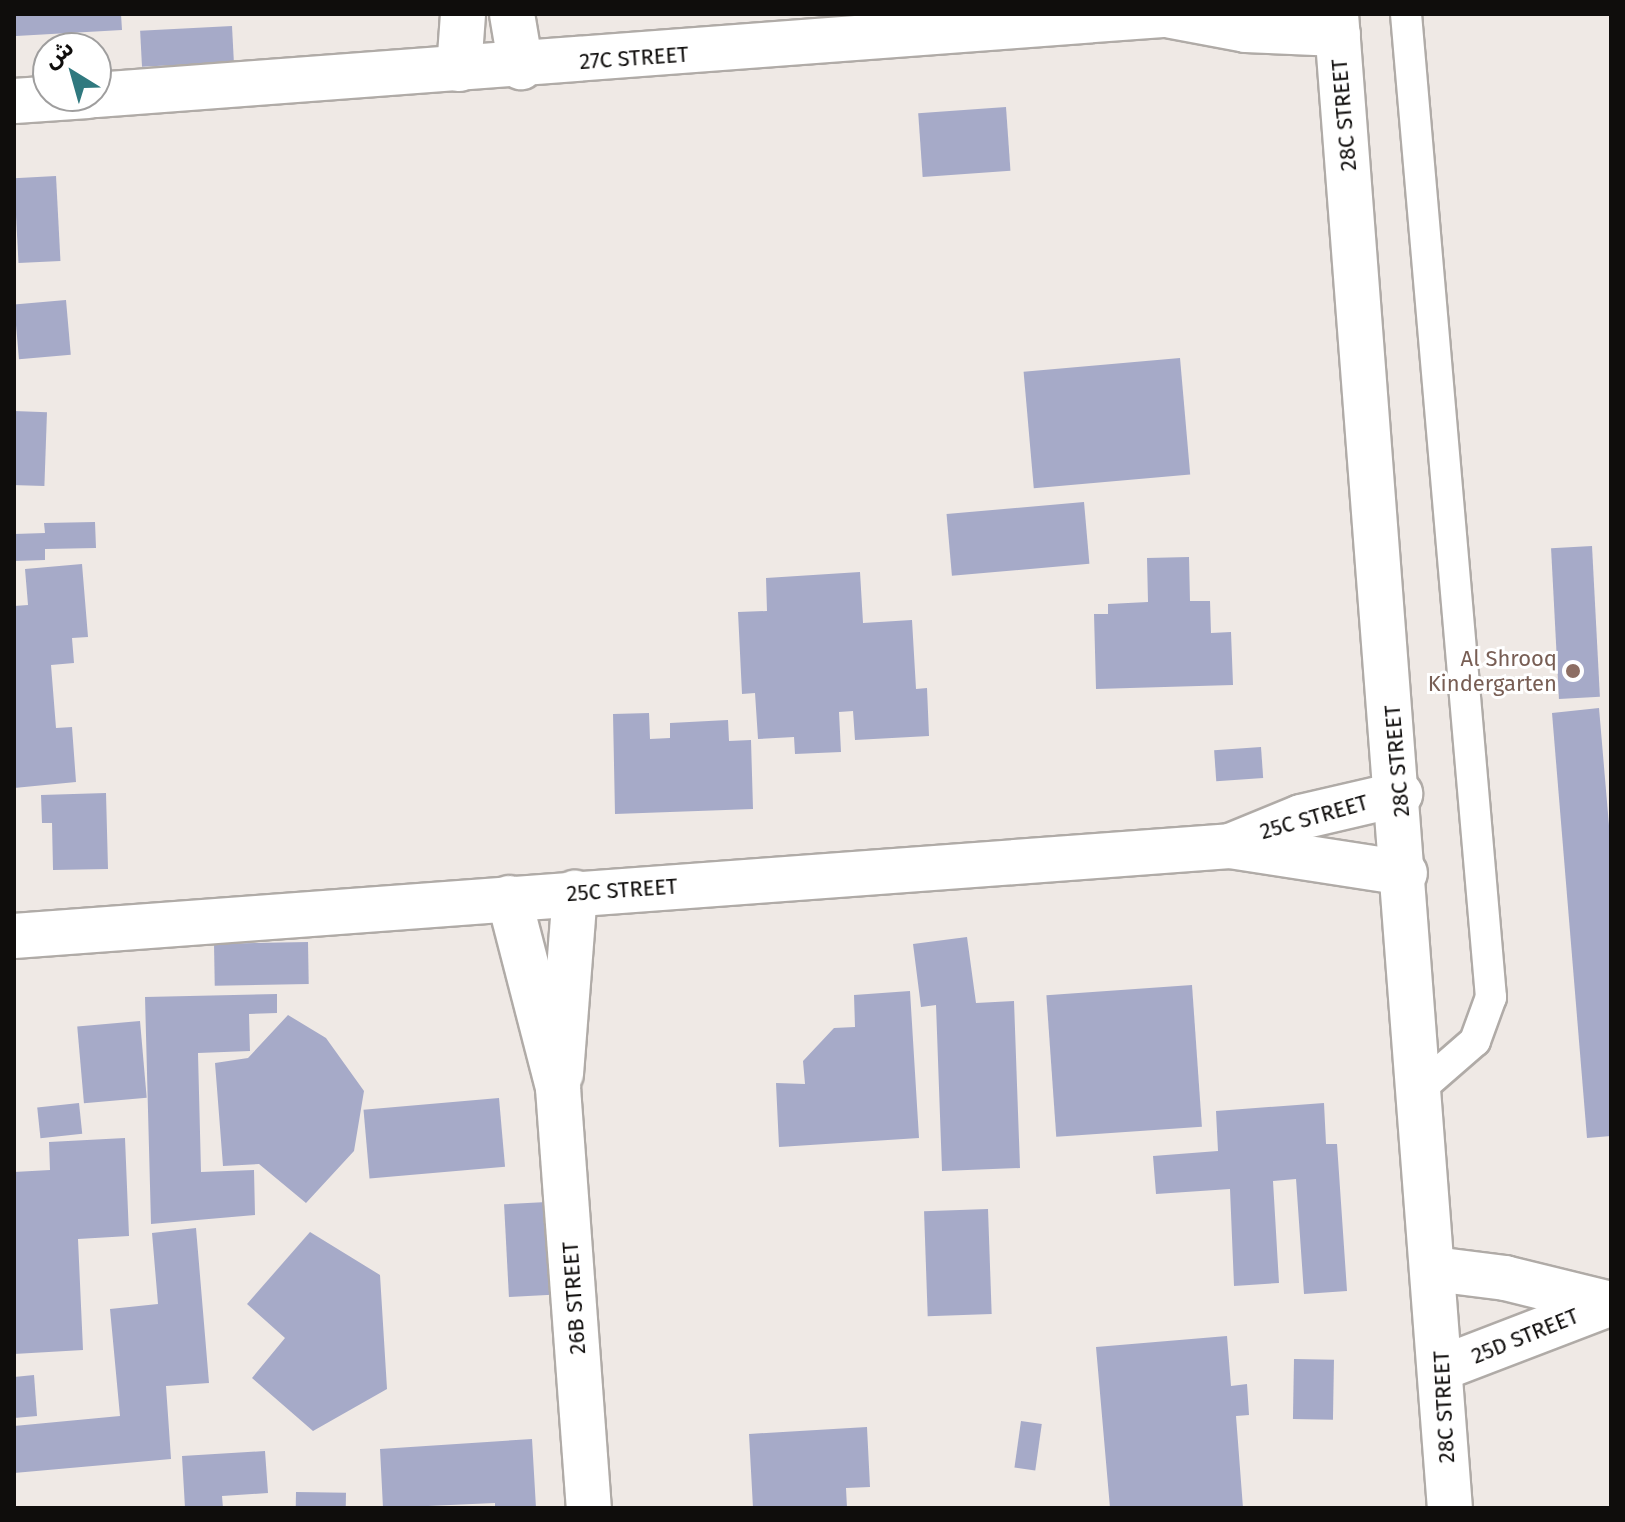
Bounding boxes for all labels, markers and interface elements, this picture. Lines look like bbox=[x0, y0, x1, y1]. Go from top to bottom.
north arrow bbox=[32, 32, 112, 112]
text: ش bbox=[38, 34, 79, 74]
street label: 27C STREET bbox=[578, 41, 690, 75]
street label: 28C STREET bbox=[1326, 58, 1362, 172]
place label: Al Shrooq Kindergarten bbox=[1428, 645, 1557, 696]
marker: Al Shrooq Kindergarten bbox=[1564, 662, 1582, 680]
street label: 28C STREET bbox=[1379, 704, 1415, 818]
street label: 25C STREET bbox=[1257, 789, 1371, 845]
street label: 25C STREET bbox=[566, 873, 678, 907]
street label: 26B STREET bbox=[557, 1241, 591, 1355]
street label: 25D STREET bbox=[1468, 1303, 1582, 1369]
street label: 28C STREET bbox=[1428, 1350, 1460, 1464]

